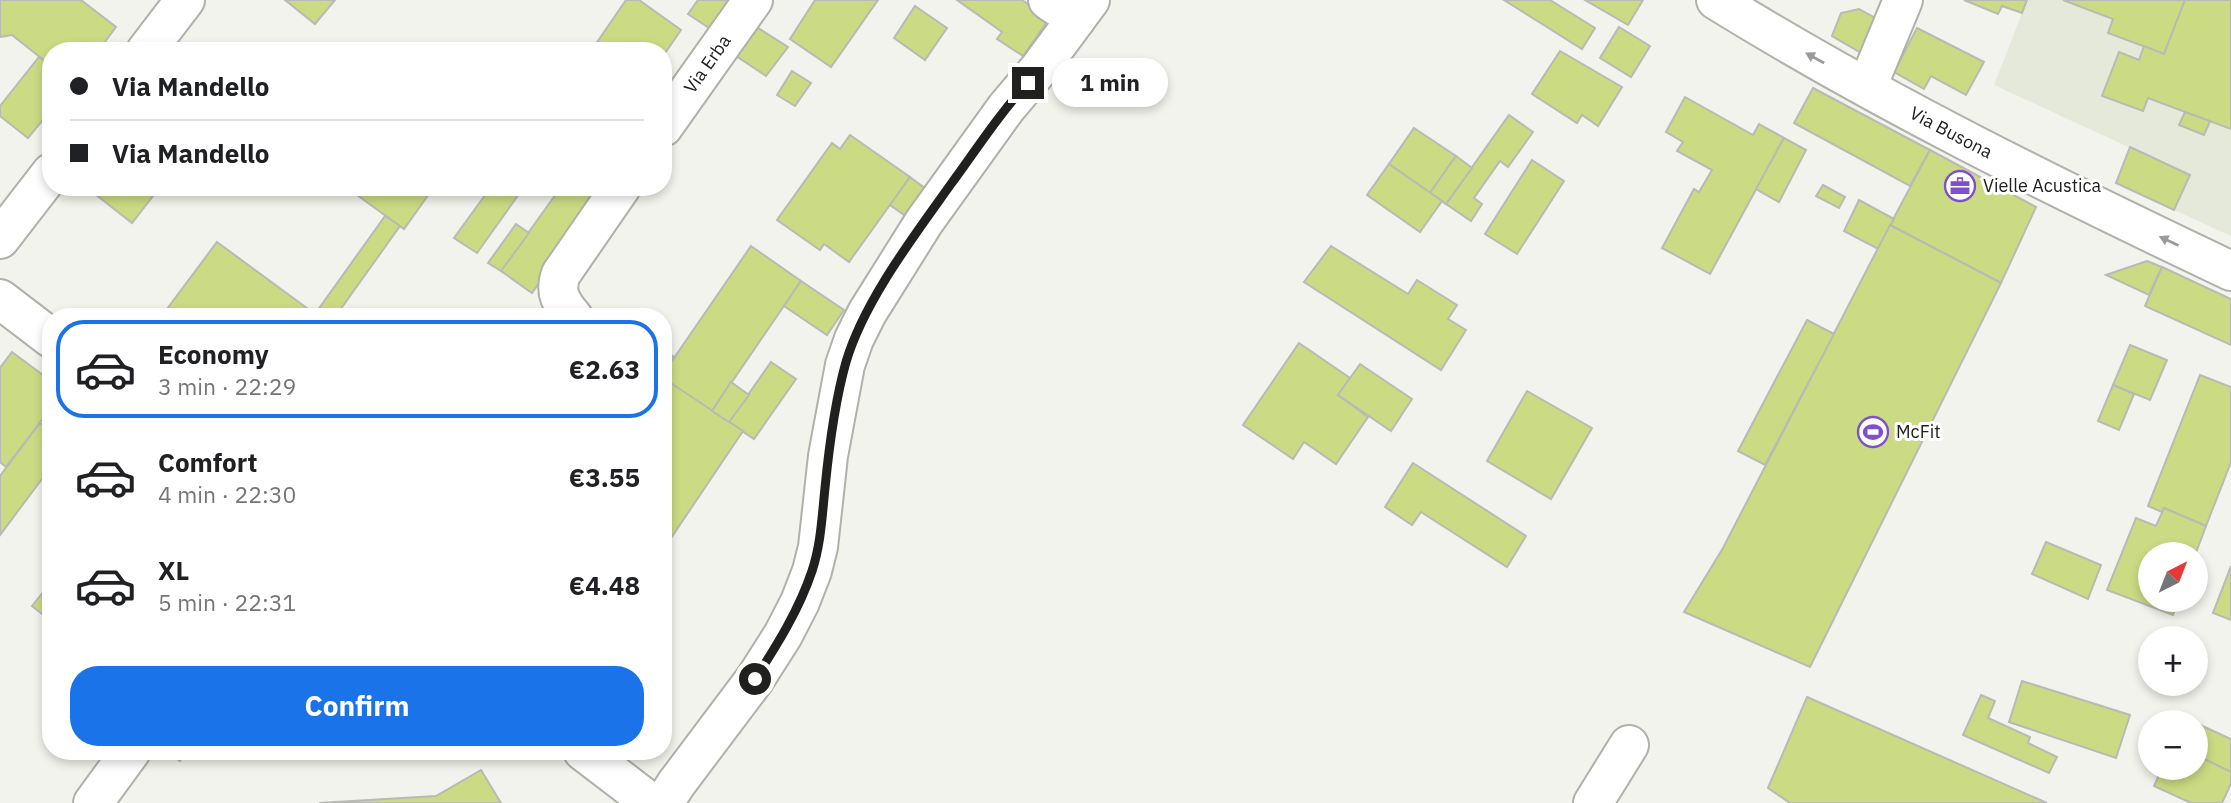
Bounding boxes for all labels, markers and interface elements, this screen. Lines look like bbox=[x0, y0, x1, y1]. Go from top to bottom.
street label: Via Erba bbox=[678, 30, 736, 98]
one-way arrow bbox=[1805, 52, 1825, 64]
callout: 1 min bbox=[1052, 58, 1168, 108]
route end bbox=[1012, 67, 1044, 99]
text: 1 min bbox=[1080, 67, 1140, 97]
text: Via Mandello bbox=[112, 69, 269, 103]
street label: Via Busona bbox=[1906, 101, 1997, 164]
text: Via Mandello bbox=[112, 136, 269, 170]
office icon: Vielle Acustica bbox=[1943, 169, 1977, 203]
place label: Vielle Acustica bbox=[1983, 174, 2102, 197]
one-way arrow bbox=[2159, 236, 2179, 247]
text: Economy bbox=[158, 337, 269, 371]
icon: car bbox=[74, 338, 137, 401]
text: €2.63 bbox=[569, 352, 640, 386]
text: 3 min · 22:29 bbox=[158, 371, 296, 401]
sports icon: McFit bbox=[1856, 415, 1890, 449]
place label: McFit bbox=[1896, 420, 1941, 443]
text: Comfort bbox=[158, 445, 257, 479]
icon: car bbox=[74, 446, 137, 509]
text: €3.55 bbox=[569, 460, 640, 494]
text: 4 min · 22:30 bbox=[158, 479, 296, 509]
north arrow bbox=[2138, 542, 2208, 612]
map controls bbox=[2138, 542, 2208, 780]
text: XL bbox=[158, 553, 189, 587]
icon: car bbox=[74, 554, 137, 617]
text: €4.48 bbox=[569, 568, 640, 602]
text: 5 min · 22:31 bbox=[158, 587, 296, 617]
button: + bbox=[2138, 626, 2208, 696]
route start bbox=[739, 663, 771, 695]
button: Confirm bbox=[70, 666, 644, 746]
button: − bbox=[2138, 710, 2208, 780]

